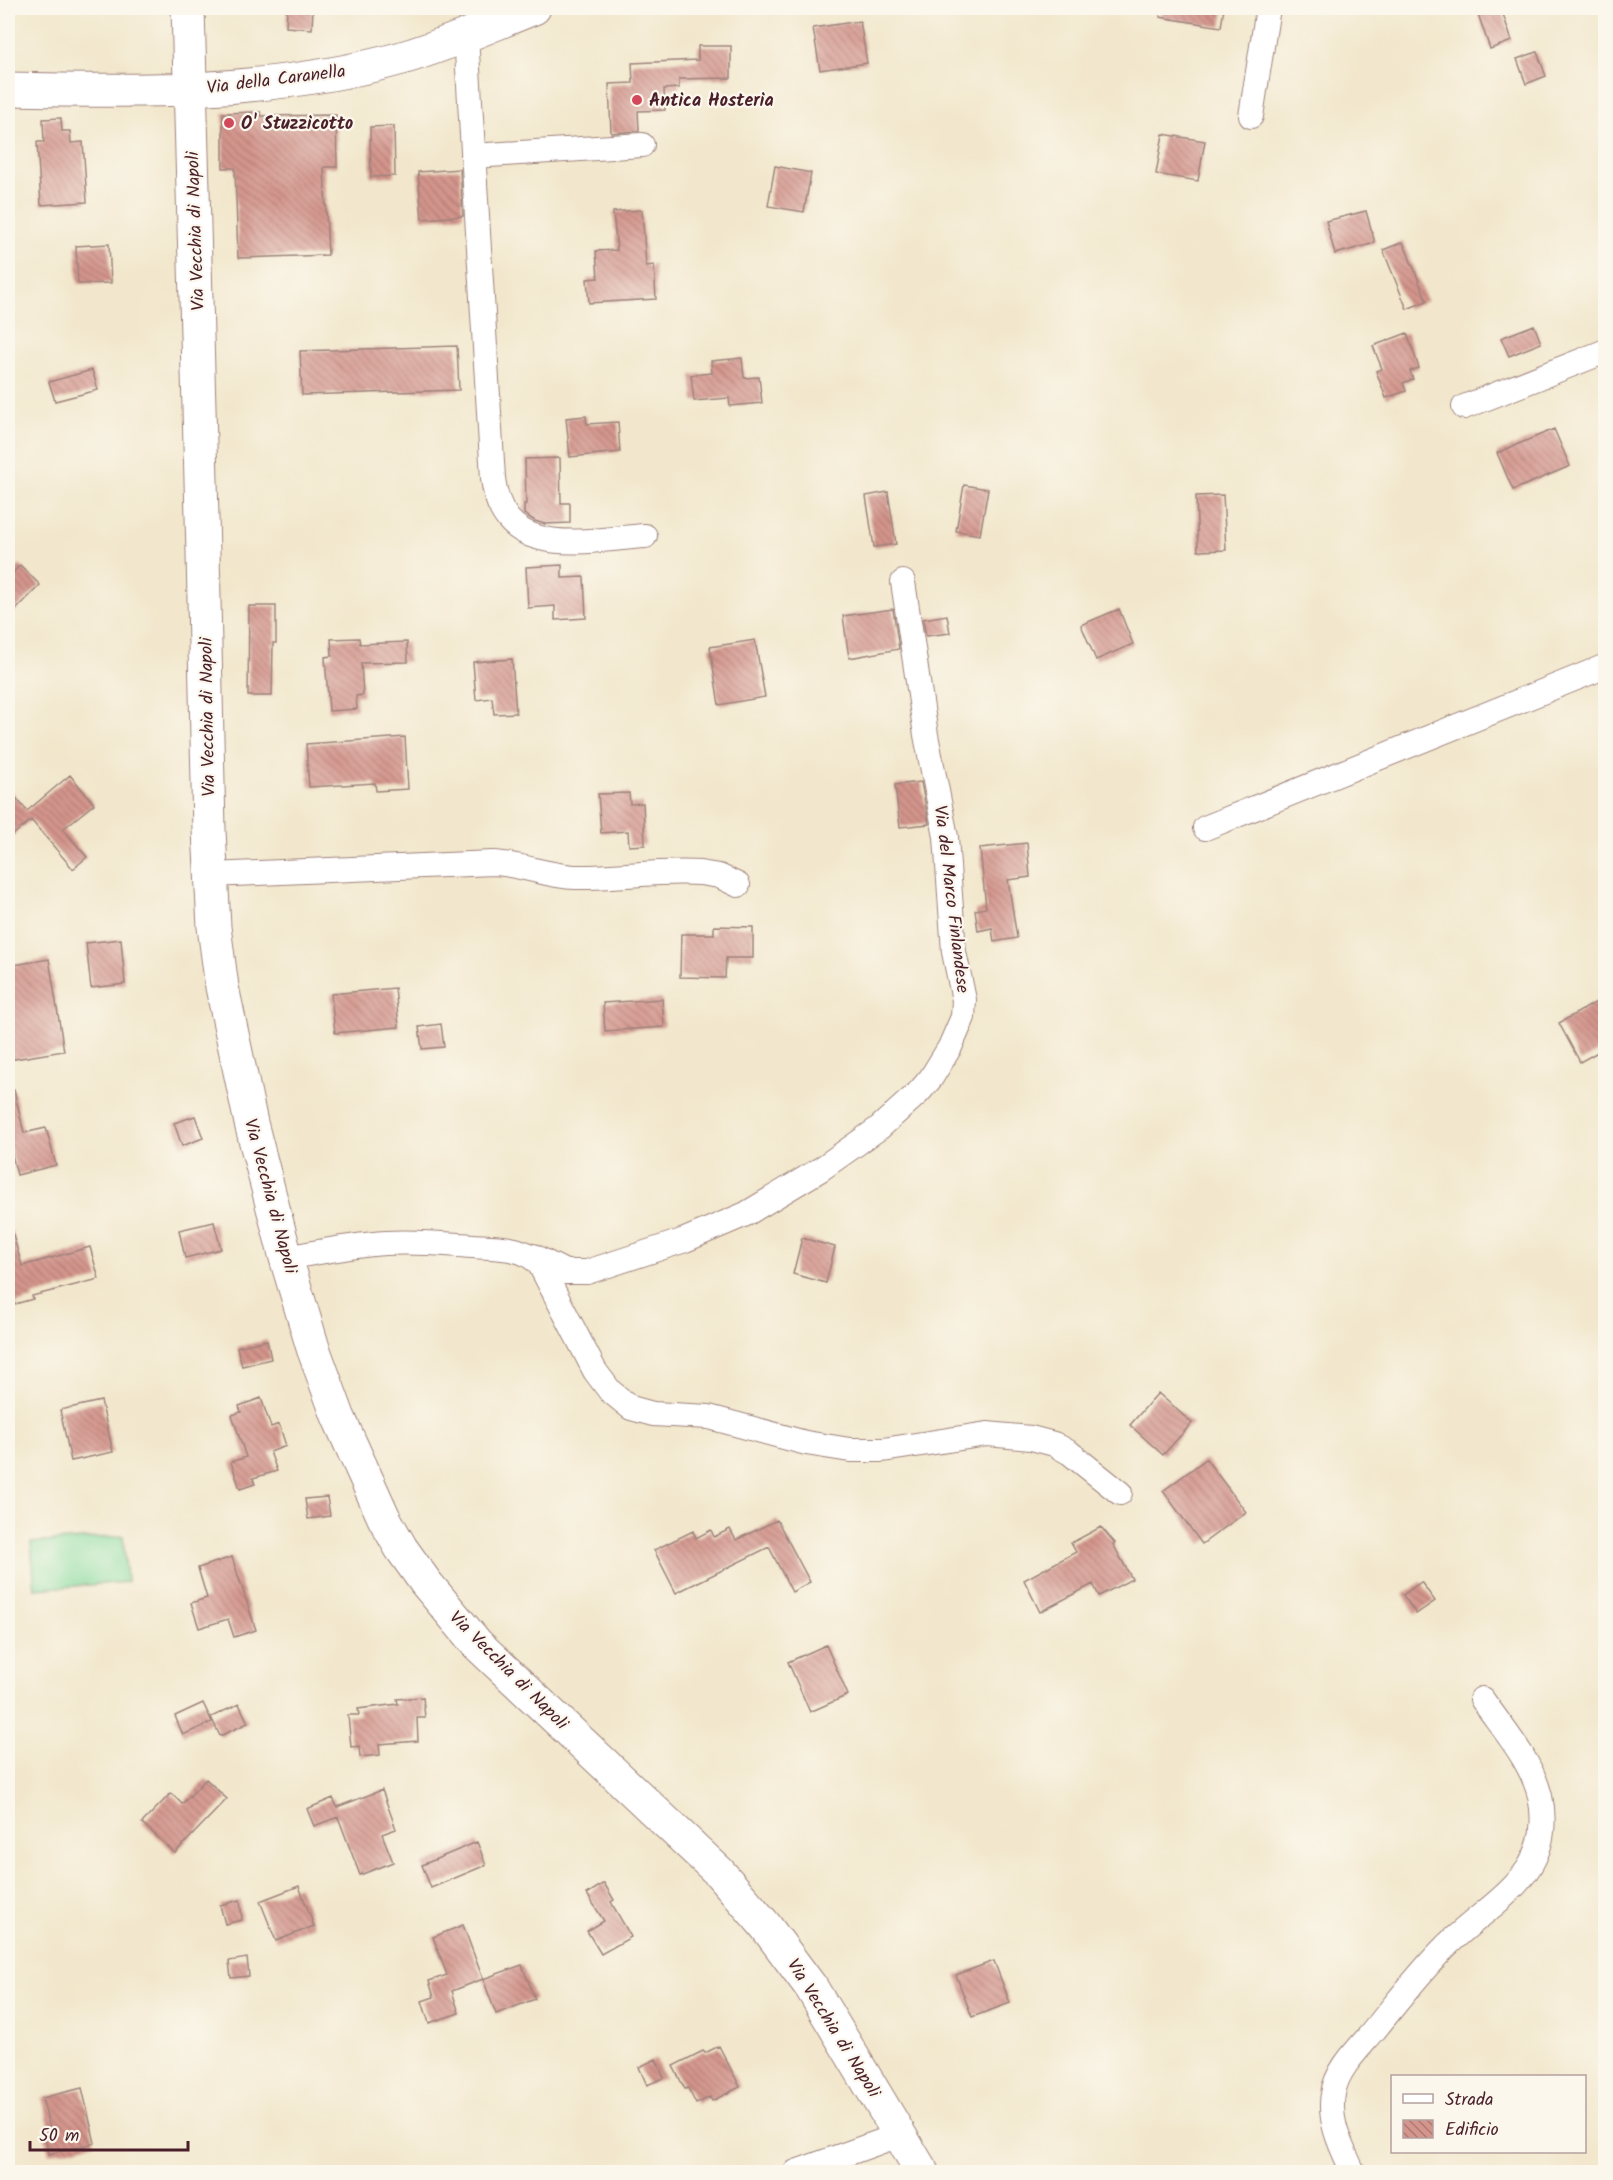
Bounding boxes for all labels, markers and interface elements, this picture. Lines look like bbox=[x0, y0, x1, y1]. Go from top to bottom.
street label: Via della Caranella bbox=[205, 58, 347, 103]
place label: Antica Hosteria bbox=[649, 87, 774, 116]
marker: Antica Hosteria bbox=[630, 93, 644, 107]
place label: O' Stuzzicotto bbox=[241, 110, 353, 139]
marker: O' Stuzzicotto bbox=[222, 116, 236, 130]
street label: Via Vecchia di Napoli bbox=[179, 150, 214, 311]
street label: Via Vecchia di Napoli bbox=[193, 636, 224, 797]
street label: Via del Marco Finlandese bbox=[925, 804, 976, 995]
street label: Via Vecchia di Napoli bbox=[235, 1116, 304, 1278]
street label: Via Vecchia di Napoli bbox=[441, 1604, 575, 1738]
street label: Via Vecchia di Napoli bbox=[778, 1954, 888, 2105]
legend bbox=[1391, 2075, 1586, 2153]
text: Strada bbox=[1445, 2086, 1493, 2115]
scale bar bbox=[30, 2114, 188, 2152]
text: Edificio bbox=[1445, 2116, 1499, 2145]
text: 50 m bbox=[39, 2122, 79, 2151]

